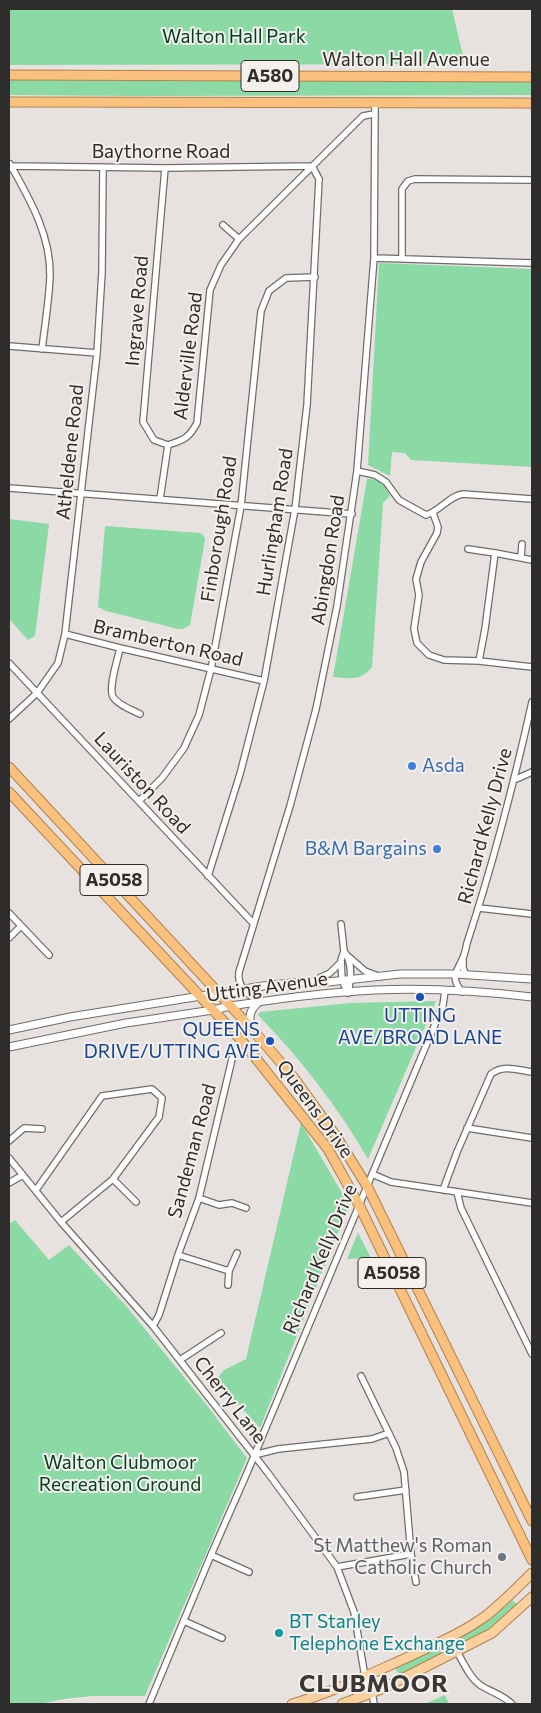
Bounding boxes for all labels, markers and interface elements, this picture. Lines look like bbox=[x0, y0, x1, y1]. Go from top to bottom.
park label: Walton Hall Park bbox=[162, 26, 306, 48]
street label: Walton Hall Avenue bbox=[322, 49, 490, 71]
road number: A580 bbox=[241, 60, 299, 92]
street label: Baythorne Road bbox=[92, 141, 230, 163]
street label: Ingrave Road bbox=[121, 255, 153, 367]
street label: Alderville Road bbox=[169, 291, 207, 421]
street label: Atheldene Road bbox=[52, 383, 88, 521]
street label: Hurlingham Road bbox=[252, 447, 298, 597]
street label: Finborough Road bbox=[196, 454, 242, 604]
street label: Abingdon Road bbox=[306, 493, 350, 627]
street label: Bramberton Road bbox=[91, 615, 245, 671]
street label: Lauriston Road bbox=[89, 728, 195, 838]
street label: Richard Kelly Drive bbox=[453, 745, 517, 907]
place label: Asda bbox=[422, 755, 465, 777]
marker: Asda bbox=[406, 760, 418, 772]
place label: B&M Bargains bbox=[305, 838, 427, 860]
marker: B&M Bargains bbox=[431, 843, 443, 855]
road number: A5058 bbox=[80, 864, 148, 896]
street label: Utting Avenue bbox=[205, 967, 329, 1007]
marker: UTTING AVE/BROAD LANE bbox=[414, 991, 426, 1003]
place label: UTTING AVE/BROAD LANE bbox=[338, 1005, 502, 1049]
place label: QUEENS DRIVE/UTTING AVE bbox=[84, 1019, 260, 1063]
marker: QUEENS DRIVE/UTTING AVE bbox=[264, 1035, 276, 1047]
street label: Queens Drive bbox=[272, 1056, 358, 1162]
street label: Sandeman Road bbox=[163, 1081, 221, 1221]
street label: Richard Kelly Drive bbox=[278, 1181, 362, 1337]
road number: A5058 bbox=[358, 1258, 426, 1288]
street label: Cherry Lane bbox=[189, 1352, 271, 1448]
park label: Walton Clubmoor Recreation Ground bbox=[39, 1452, 201, 1496]
place label: St Matthew's Roman Catholic Church bbox=[313, 1535, 492, 1579]
marker: St Matthew's Roman Catholic Church bbox=[496, 1551, 508, 1563]
place label: BT Stanley Telephone Exchange bbox=[289, 1611, 465, 1655]
marker: BT Stanley Telephone Exchange bbox=[273, 1627, 285, 1639]
district label: CLUBMOOR bbox=[298, 1670, 450, 1698]

